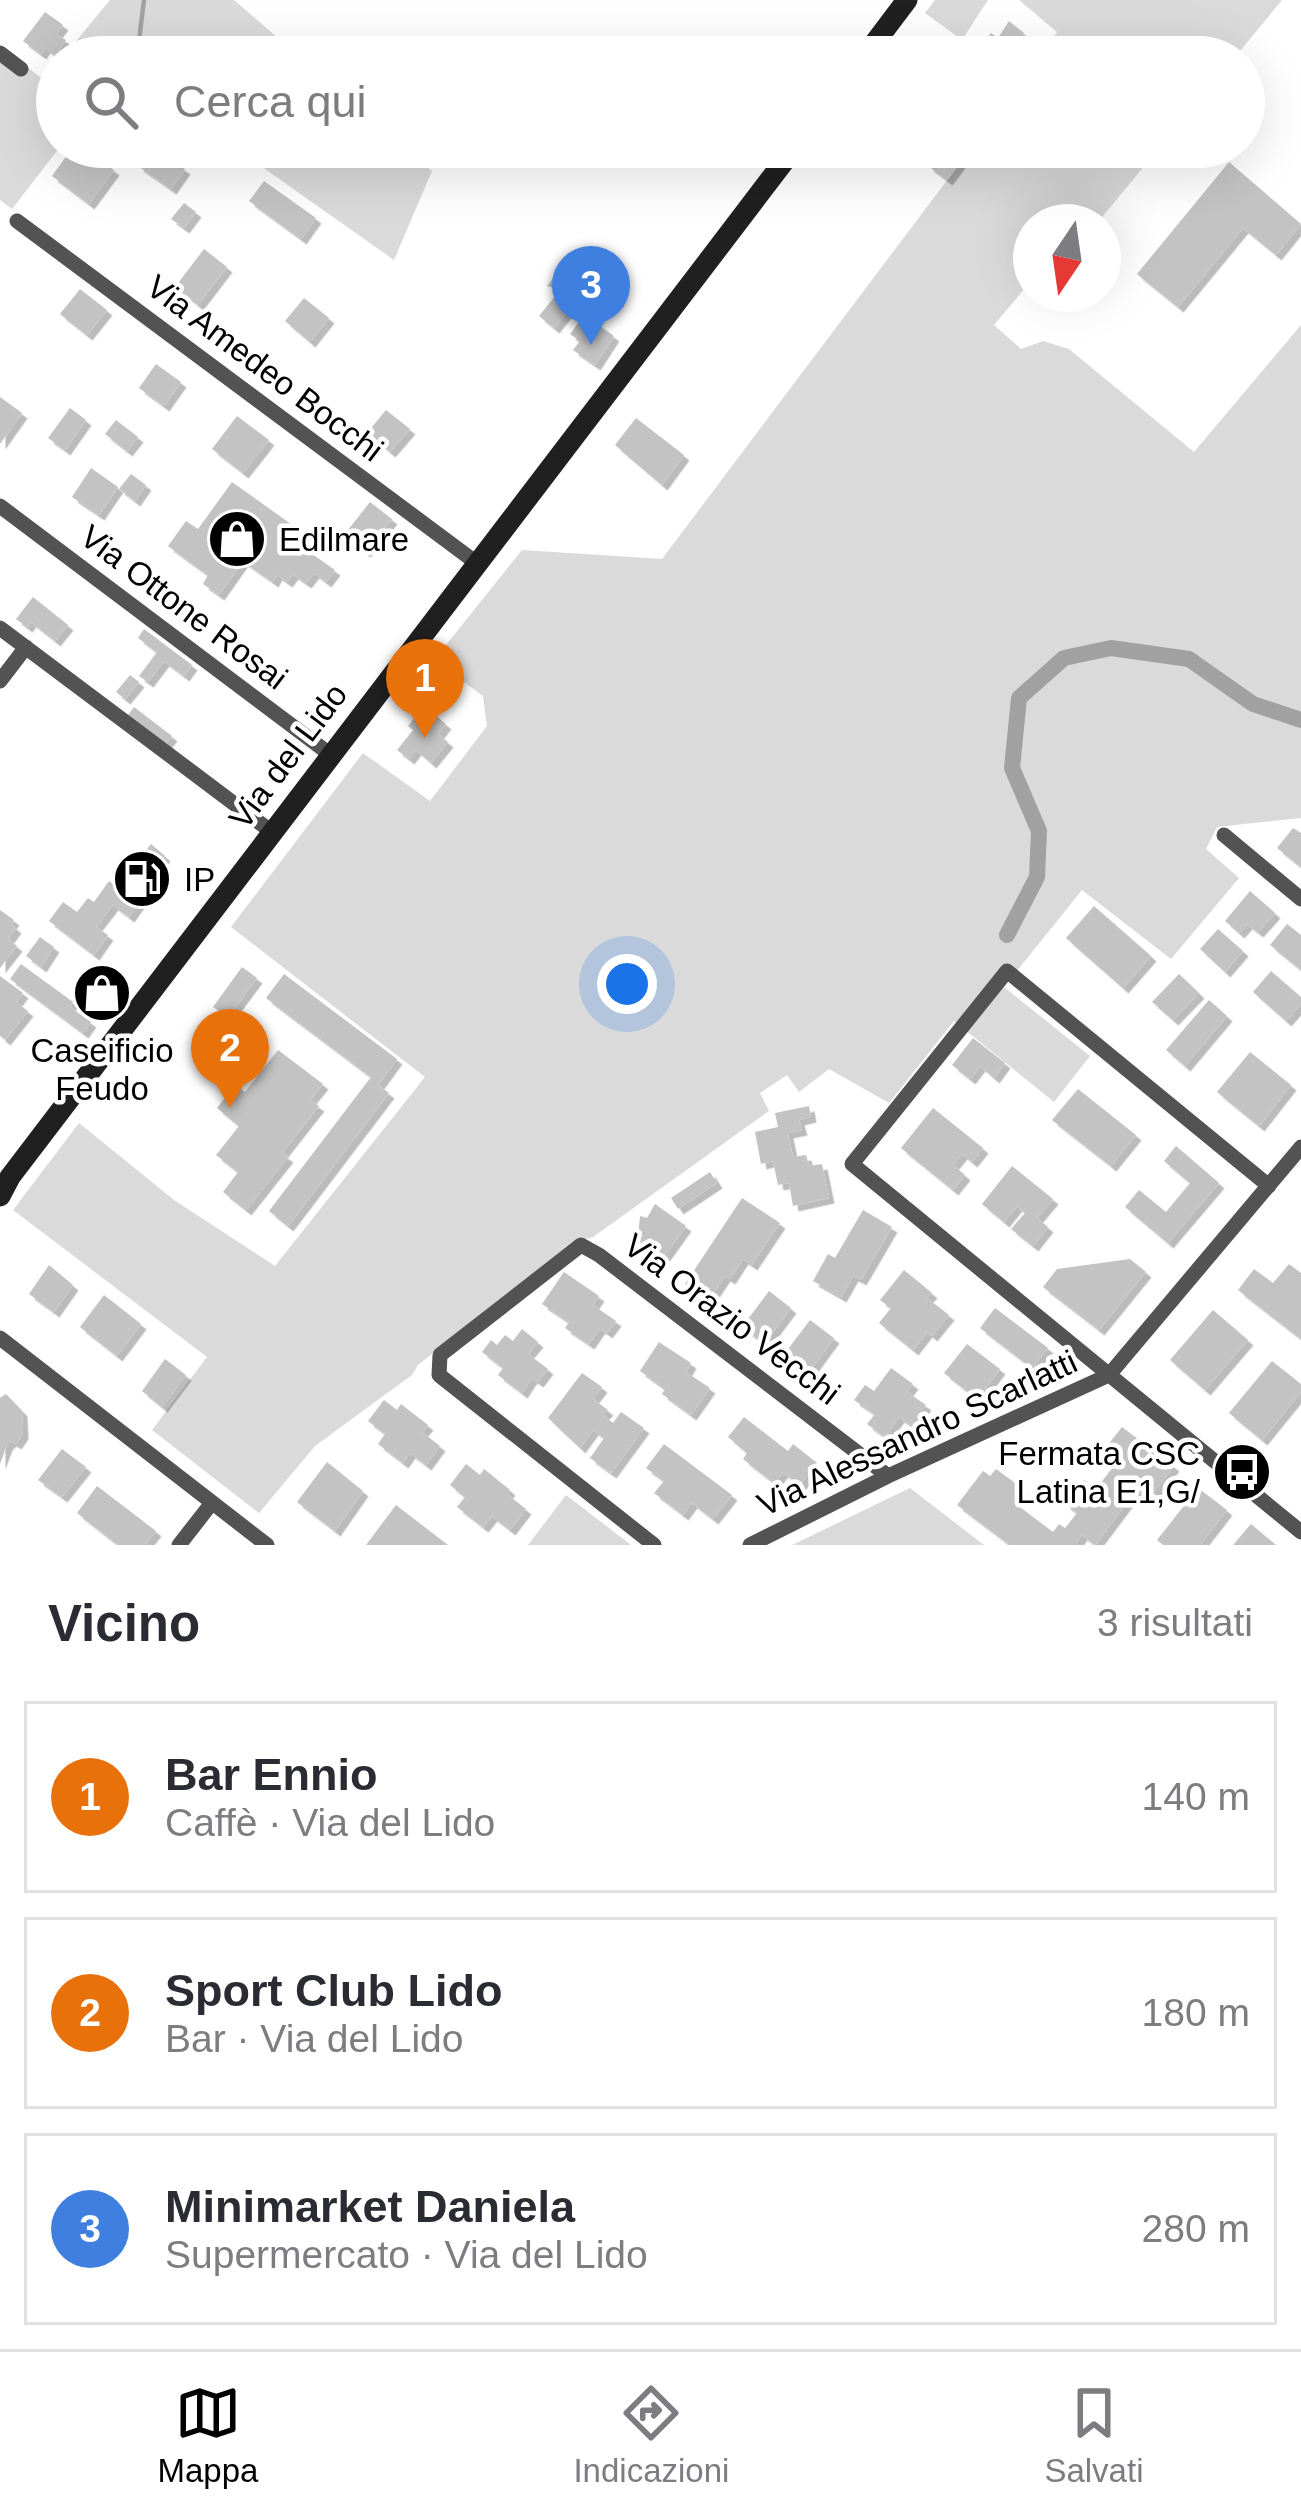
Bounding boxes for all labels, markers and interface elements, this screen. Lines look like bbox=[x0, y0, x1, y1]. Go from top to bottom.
search box bbox=[36, 36, 1265, 168]
icon: search bbox=[78, 69, 144, 135]
text: Cerca qui bbox=[174, 76, 367, 127]
north arrow bbox=[1013, 204, 1121, 312]
pin: 3 bbox=[552, 246, 630, 345]
street label: Via Amedeo Bocchi bbox=[140, 267, 390, 469]
shop icon: Edilmare bbox=[206, 508, 268, 570]
street label: Via Ottone Rosai bbox=[73, 517, 295, 697]
place label: Edilmare bbox=[279, 521, 409, 558]
pin: 1 bbox=[386, 639, 464, 738]
street label: Via del Lido bbox=[222, 676, 354, 836]
fuel station icon: IP bbox=[111, 848, 173, 910]
place label: IP bbox=[184, 861, 215, 898]
your location bbox=[597, 954, 657, 1014]
shop icon: Caseificio Feudo bbox=[71, 962, 133, 1024]
pin: 2 bbox=[191, 1009, 269, 1108]
place label: Caseificio Feudo bbox=[30, 1032, 174, 1107]
street label: Via Orazio Vecchi bbox=[617, 1226, 847, 1412]
street label: Via Alessandro Scarlatti bbox=[752, 1343, 1082, 1523]
place label: Fermata CSC Latina E1,G/ bbox=[998, 1435, 1201, 1510]
bus stop icon: Fermata CSC Latina E1,G/ bbox=[1211, 1441, 1273, 1503]
text: Vicino bbox=[48, 1595, 200, 1652]
text: 3 risultati bbox=[1097, 1601, 1253, 1644]
text: Bar Ennio bbox=[165, 1749, 378, 1800]
text: 1 bbox=[79, 1775, 101, 1818]
text: 140 m bbox=[1142, 1775, 1250, 1818]
text: Caffè · Via del Lido bbox=[165, 1801, 495, 1844]
text: Sport Club Lido bbox=[165, 1965, 502, 2016]
text: 2 bbox=[79, 1991, 101, 2034]
text: 180 m bbox=[1142, 1991, 1250, 2034]
text: Bar · Via del Lido bbox=[165, 2017, 463, 2060]
text: Minimarket Daniela bbox=[165, 2181, 575, 2232]
text: 3 bbox=[79, 2207, 101, 2250]
text: 280 m bbox=[1142, 2207, 1250, 2250]
text: Supermercato · Via del Lido bbox=[165, 2233, 648, 2276]
tab: Mappa bbox=[158, 2380, 258, 2490]
tab: Indicazioni bbox=[573, 2380, 729, 2490]
tab: Salvati bbox=[1044, 2380, 1143, 2490]

